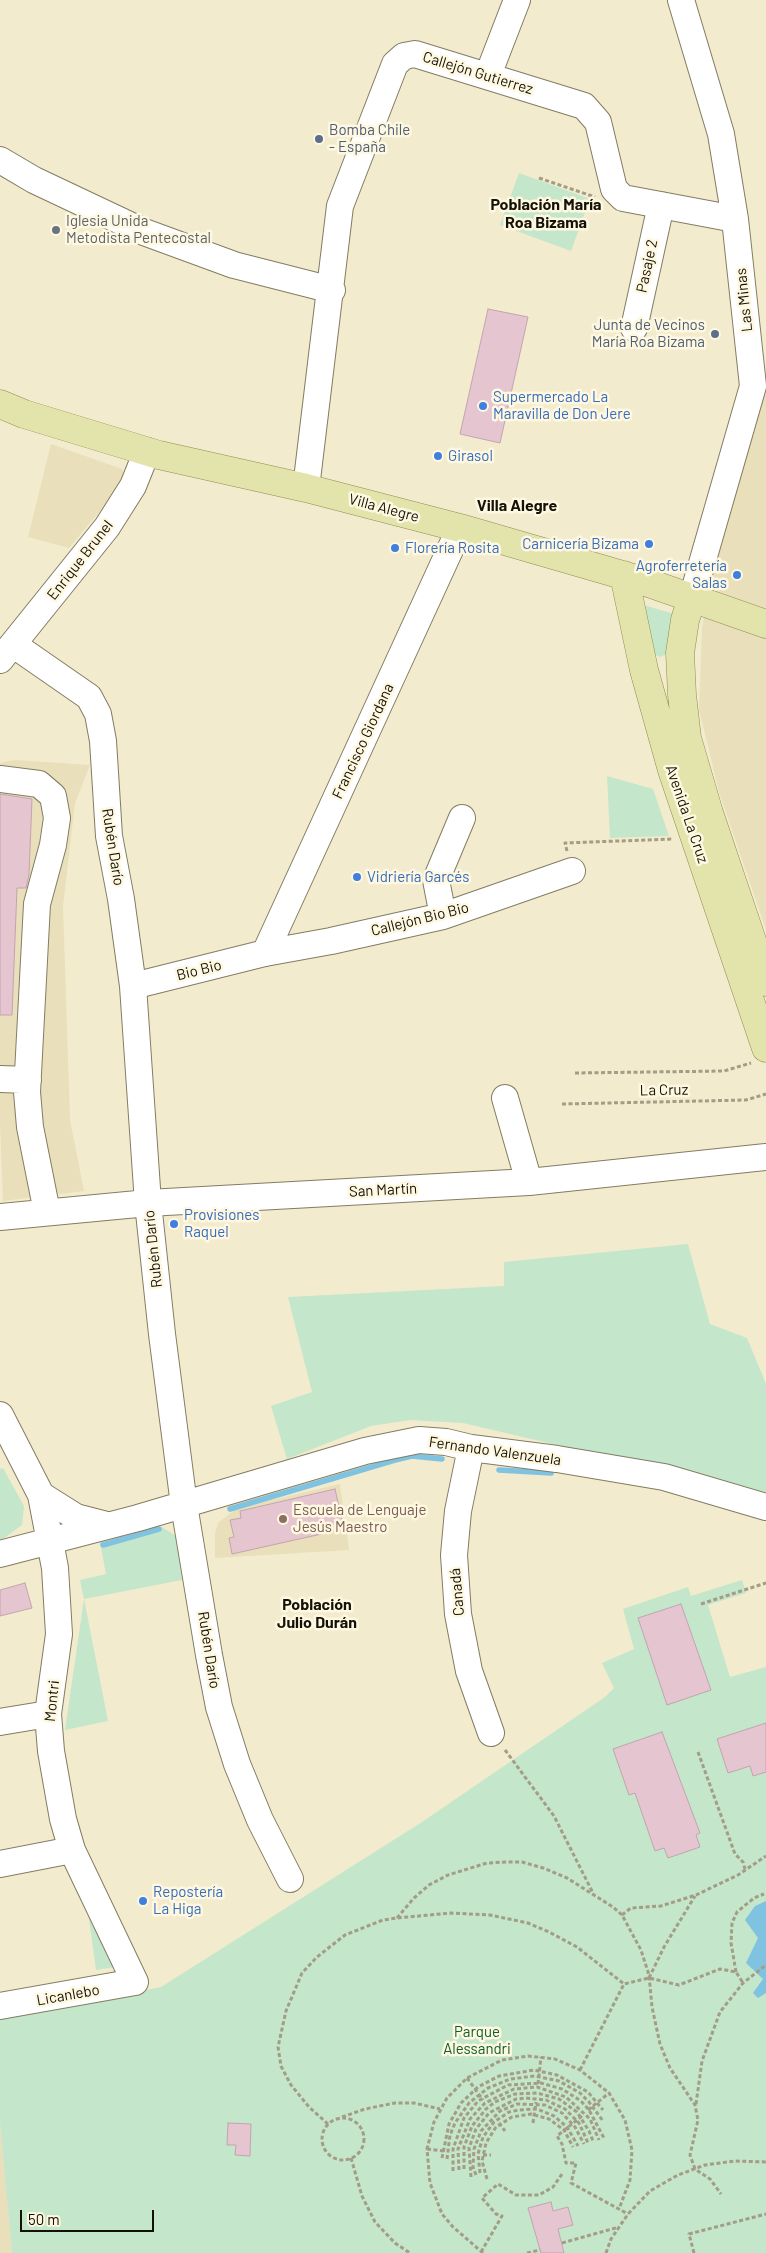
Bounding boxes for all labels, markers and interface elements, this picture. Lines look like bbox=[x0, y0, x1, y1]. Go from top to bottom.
street label: Callejón Gutierrez bbox=[421, 48, 535, 98]
place label: Bomba Chile - España bbox=[329, 121, 410, 156]
marker: Bomba Chile - España bbox=[313, 133, 325, 145]
district label: Población María Roa Bizama bbox=[490, 195, 602, 233]
place label: Iglesia Unida Metodista Pentecostal bbox=[66, 212, 211, 247]
marker: Iglesia Unida Metodista Pentecostal bbox=[50, 224, 62, 236]
street label: Pasaje 2 bbox=[633, 238, 661, 294]
street label: Las Minas bbox=[732, 267, 756, 333]
place label: Junta de Vecinos María Roa Bizama bbox=[592, 316, 705, 351]
marker: Junta de Vecinos María Roa Bizama bbox=[709, 328, 721, 340]
place label: Supermercado La Maravilla de Don Jere bbox=[493, 388, 631, 423]
marker: Supermercado La Maravilla de Don Jere bbox=[477, 400, 489, 412]
place label: Girasol bbox=[448, 447, 493, 465]
marker: Girasol bbox=[432, 450, 444, 462]
street label: Villa Alegre bbox=[347, 490, 421, 526]
district label: Villa Alegre bbox=[477, 496, 557, 516]
street label: Enrique Brunel bbox=[43, 517, 117, 603]
place label: Carnicería Bizama bbox=[522, 535, 639, 553]
marker: Carnicería Bizama bbox=[643, 538, 655, 550]
place label: Florería Rosita bbox=[405, 539, 499, 557]
marker: Florería Rosita bbox=[389, 542, 401, 554]
place label: Agroferretería Salas bbox=[636, 557, 727, 592]
marker: Agroferretería Salas bbox=[731, 569, 743, 581]
street label: Francisco Giordana bbox=[328, 680, 398, 802]
street label: Avenida La Cruz bbox=[662, 762, 712, 866]
street label: Rubén Darío bbox=[98, 807, 128, 887]
place label: Vidriería Garcés bbox=[367, 868, 469, 886]
marker: Vidriería Garcés bbox=[351, 871, 363, 883]
street label: Callejón Bio Bio bbox=[369, 898, 471, 940]
street label: Bio Bio bbox=[175, 956, 223, 984]
street label: La Cruz bbox=[640, 1081, 688, 1099]
street label: San Martín bbox=[348, 1179, 418, 1201]
place label: Provisiones Raquel bbox=[184, 1206, 259, 1241]
street label: Rubén Darío bbox=[140, 1209, 166, 1289]
marker: Provisiones Raquel bbox=[168, 1218, 180, 1230]
street label: Fernando Valenzuela bbox=[428, 1433, 562, 1469]
place label: Escuela de Lenguaje Jesús Maestro bbox=[293, 1501, 426, 1536]
marker: Escuela de Lenguaje Jesús Maestro bbox=[277, 1513, 289, 1525]
street label: Canadá bbox=[446, 1567, 468, 1617]
district label: Población Julio Durán bbox=[277, 1595, 357, 1633]
street label: Rubén Darío bbox=[194, 1610, 224, 1690]
street label: Montri bbox=[41, 1679, 63, 1723]
place label: Repostería La Higa bbox=[153, 1883, 223, 1918]
marker: Repostería La Higa bbox=[137, 1895, 149, 1907]
street label: Licanlebo bbox=[35, 1981, 101, 2009]
park label: Parque Alessandri bbox=[443, 2023, 511, 2058]
scale bar bbox=[22, 2200, 156, 2232]
text: 50 m bbox=[28, 2210, 60, 2228]

